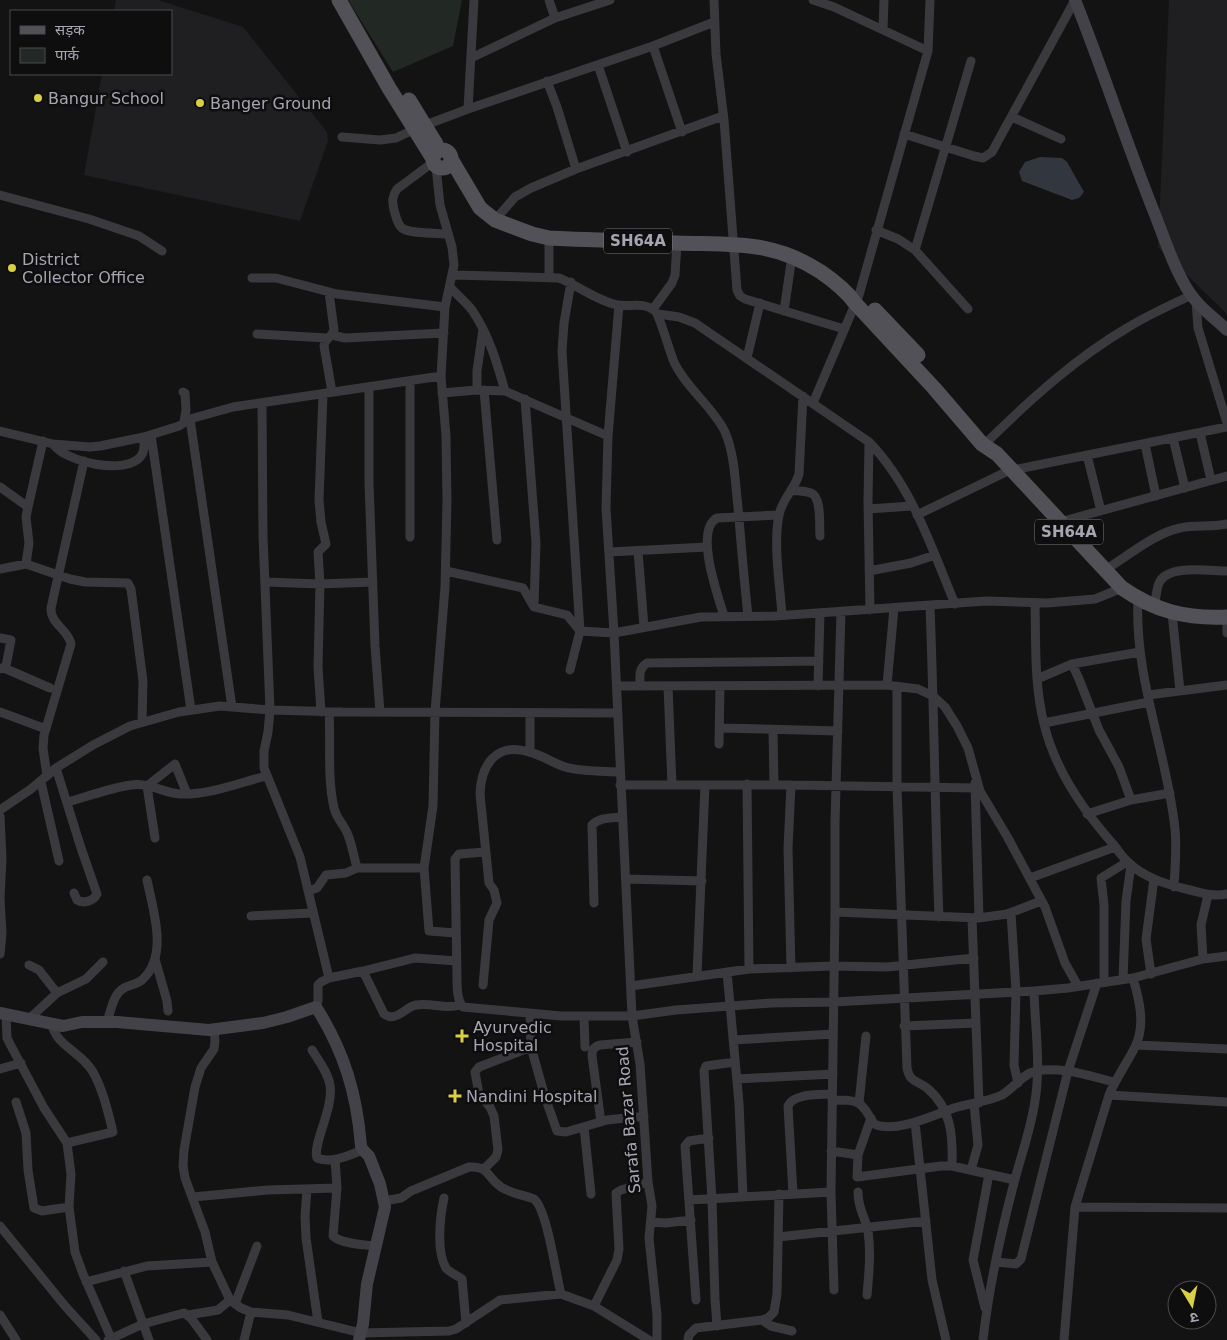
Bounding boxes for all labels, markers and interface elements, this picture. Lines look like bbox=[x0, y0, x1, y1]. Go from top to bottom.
legend bbox=[10, 10, 172, 75]
text: सड़क bbox=[55, 21, 85, 39]
text: पार्क bbox=[55, 46, 79, 64]
place label: Bangur School bbox=[48, 89, 164, 108]
marker: Bangur School bbox=[32, 92, 44, 104]
place label: Banger Ground bbox=[210, 94, 331, 113]
marker: Banger Ground bbox=[194, 97, 206, 109]
road number: SH64A bbox=[604, 228, 672, 254]
place label: District Collector Office bbox=[22, 250, 145, 287]
marker: District Collector Office bbox=[6, 262, 18, 274]
road number: SH64A bbox=[1035, 520, 1103, 544]
place label: Ayurvedic Hospital bbox=[473, 1018, 552, 1055]
marker: Ayurvedic Hospital bbox=[455, 1029, 469, 1043]
street label: Sarafa Bazar Road bbox=[613, 1046, 644, 1194]
place label: Nandini Hospital bbox=[466, 1087, 597, 1106]
marker: Nandini Hospital bbox=[448, 1089, 462, 1103]
north arrow bbox=[1167, 1280, 1217, 1330]
text: उ bbox=[1188, 1309, 1200, 1327]

